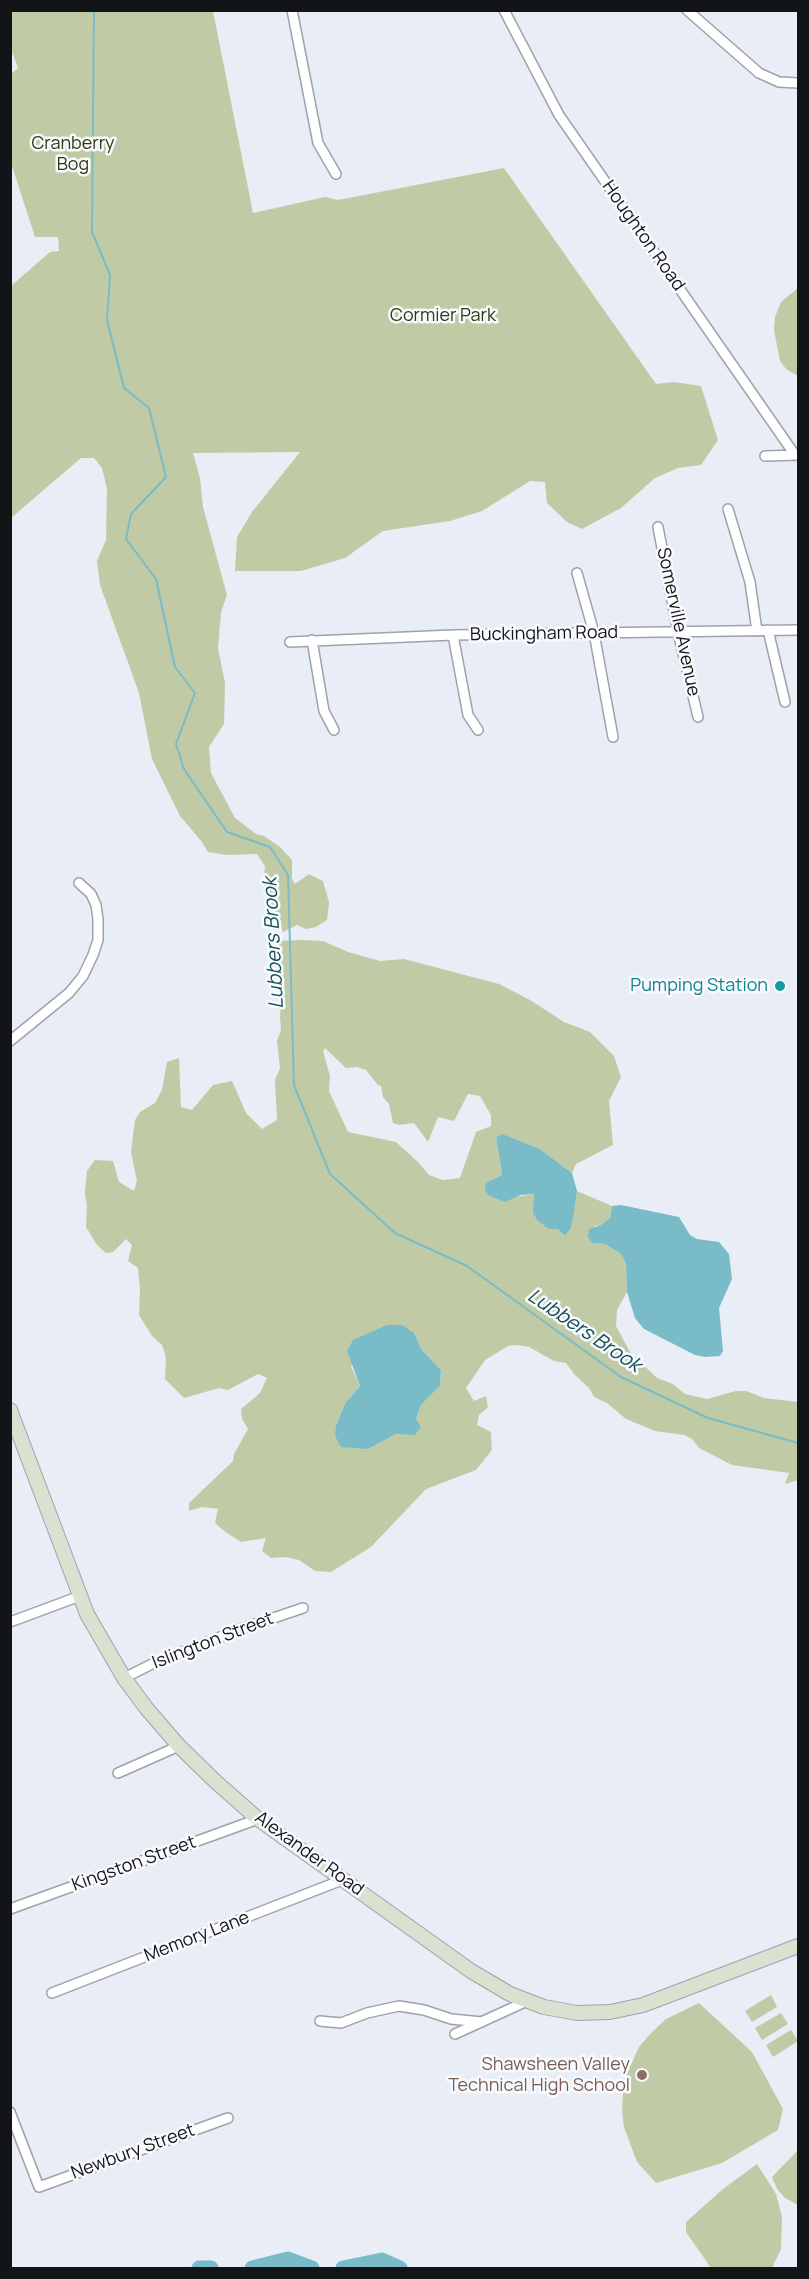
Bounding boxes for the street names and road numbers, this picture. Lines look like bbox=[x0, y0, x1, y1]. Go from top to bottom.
street label: Houghton Road bbox=[597, 177, 689, 295]
street label: Somerville Avenue bbox=[652, 546, 704, 698]
street label: Buckingham Road bbox=[470, 622, 618, 646]
street label: Islington Street bbox=[149, 1608, 277, 1674]
street label: Alexander Road bbox=[250, 1807, 368, 1901]
street label: Kingston Street bbox=[69, 1832, 199, 1896]
street label: Memory Lane bbox=[141, 1907, 253, 1967]
street label: Newbury Street bbox=[68, 2120, 198, 2184]

